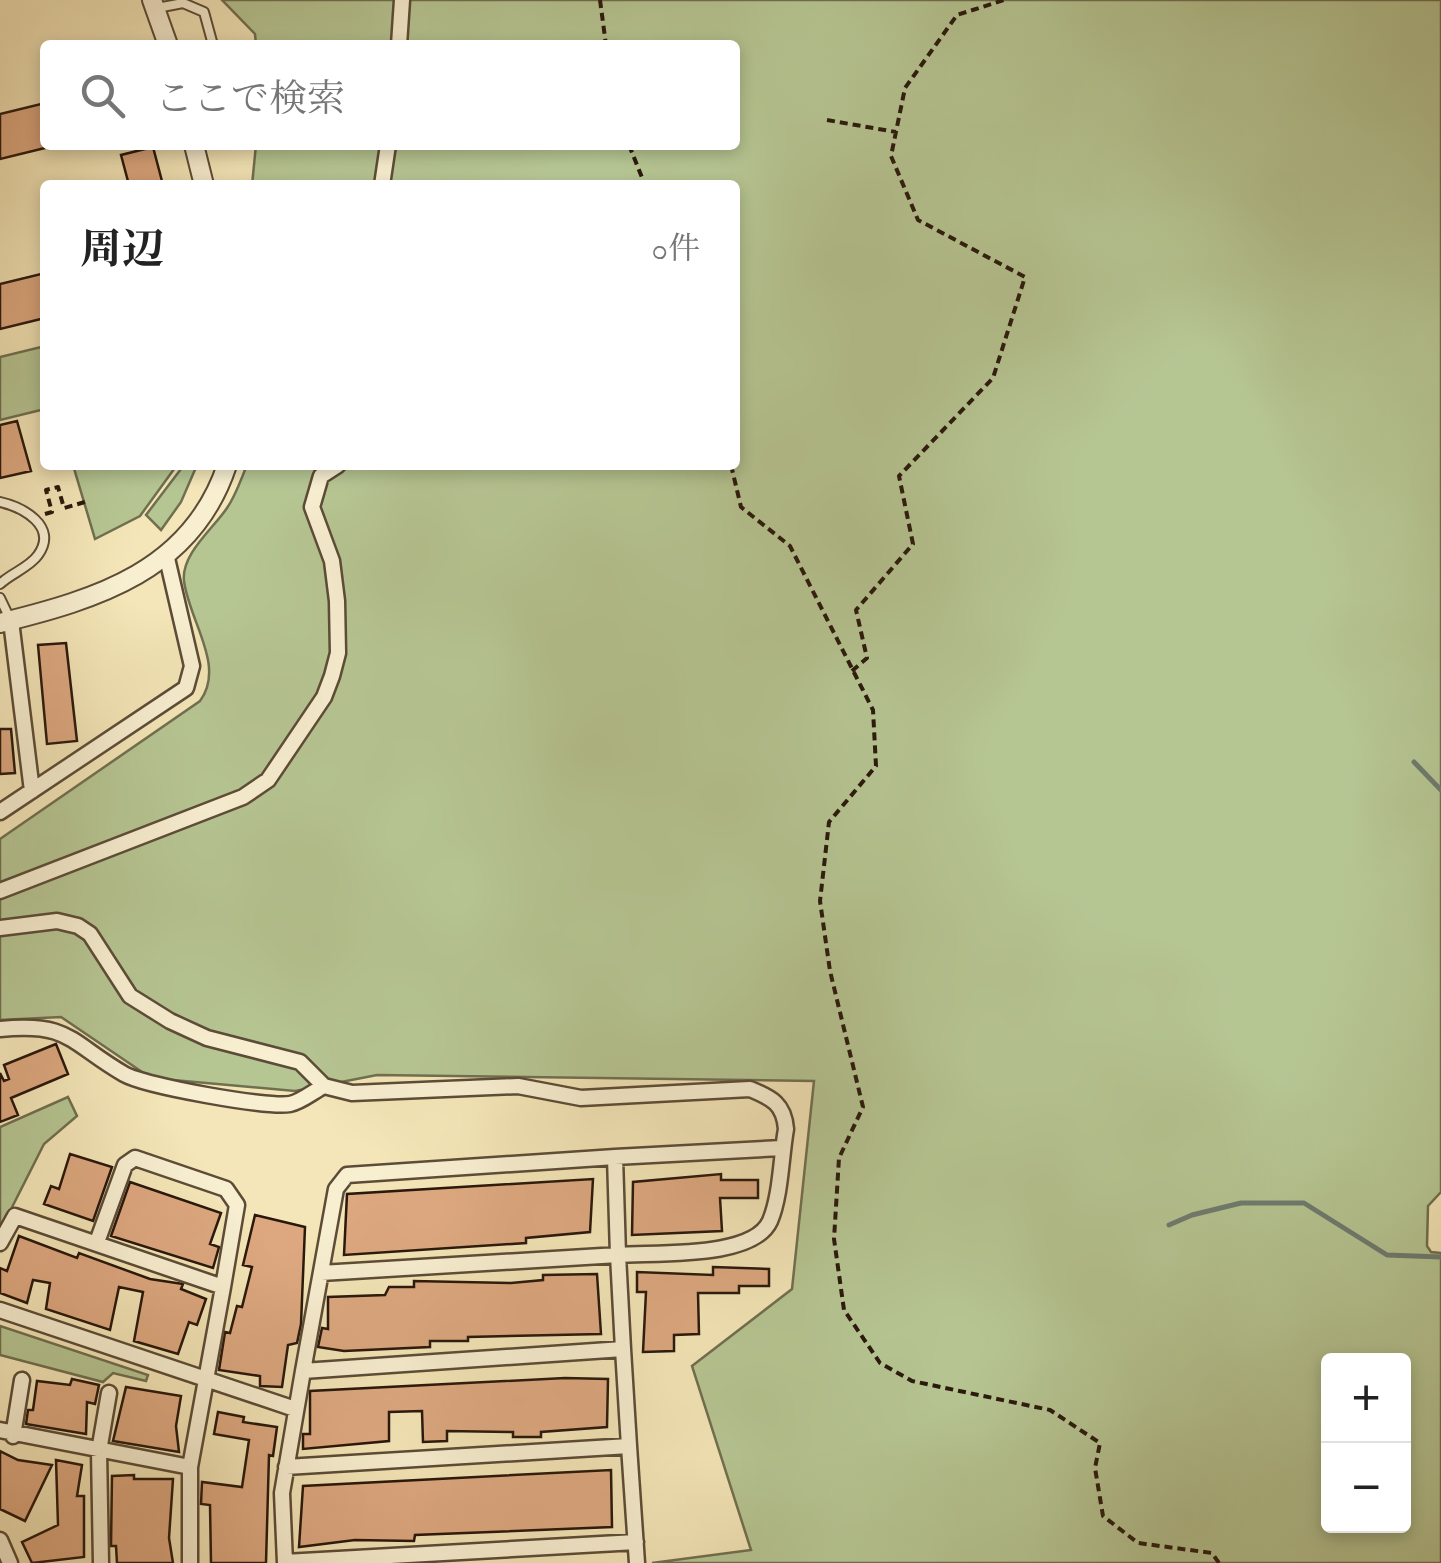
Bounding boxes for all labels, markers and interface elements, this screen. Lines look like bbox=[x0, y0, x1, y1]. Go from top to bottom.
search box bbox=[40, 40, 740, 150]
icon: search bbox=[75, 68, 130, 123]
text: ここで検索 bbox=[155, 75, 345, 123]
text: 周辺 bbox=[80, 224, 164, 276]
text: 0件 bbox=[652, 229, 700, 269]
map controls bbox=[1321, 1353, 1411, 1533]
button: + bbox=[1321, 1353, 1411, 1443]
button: − bbox=[1321, 1443, 1411, 1533]

